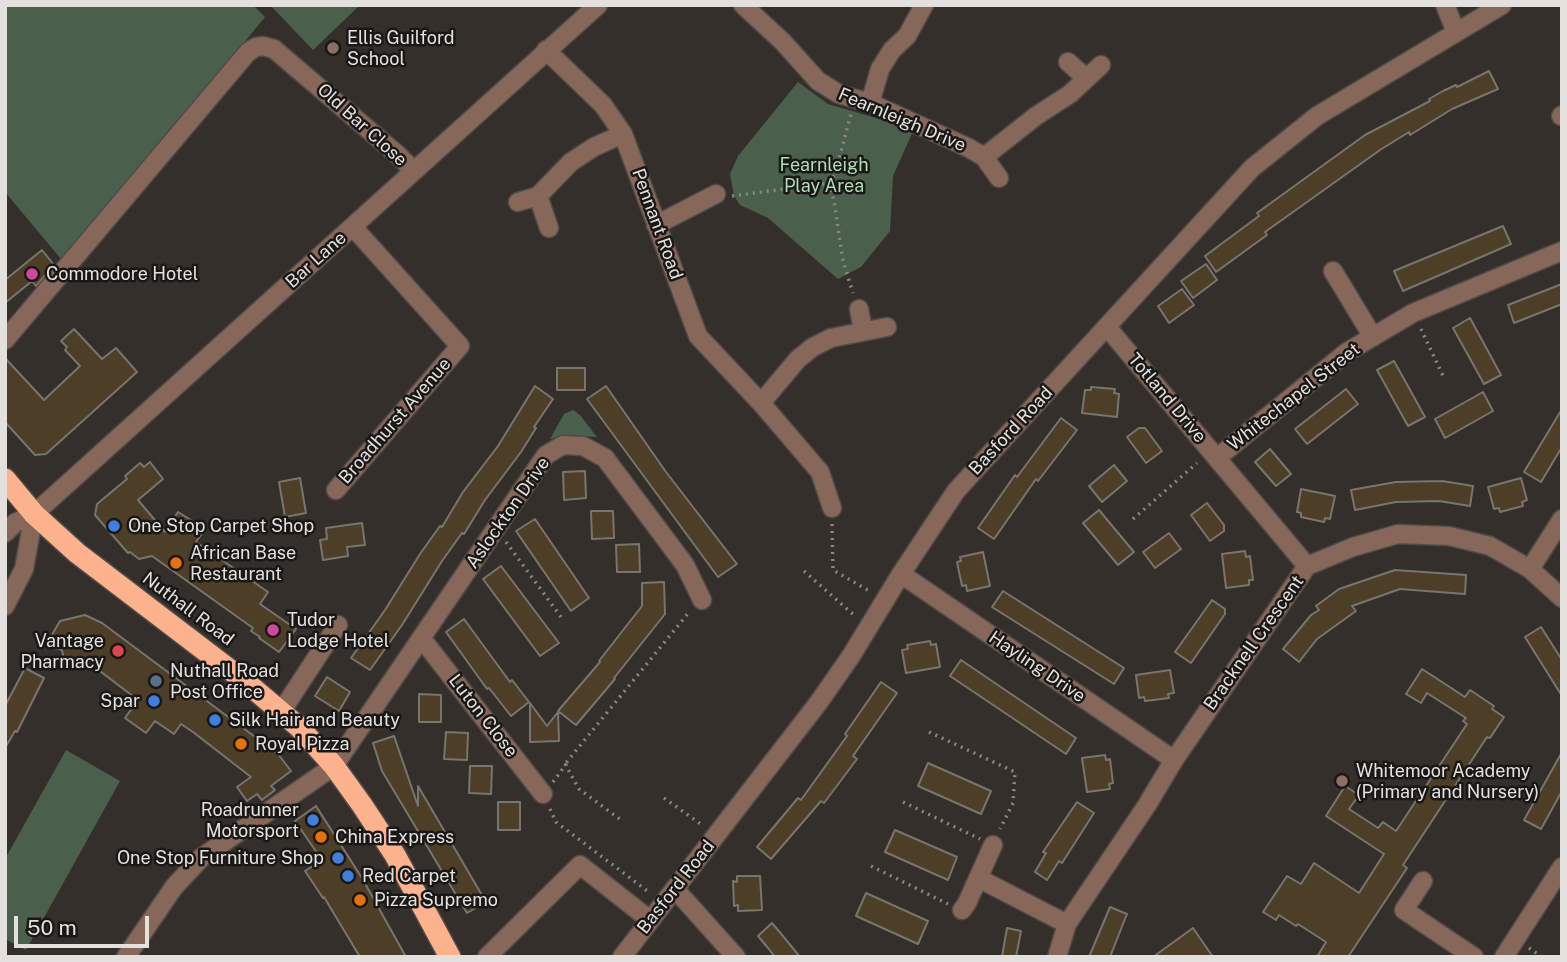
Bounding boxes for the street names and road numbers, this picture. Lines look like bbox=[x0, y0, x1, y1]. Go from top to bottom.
street label: Old Bar Close bbox=[313, 79, 411, 171]
street label: Fearnleigh Drive bbox=[835, 83, 969, 157]
street label: Pennant Road bbox=[627, 166, 687, 282]
street label: Bar Lane bbox=[281, 227, 351, 293]
street label: Whitechapel Street bbox=[1223, 339, 1365, 455]
street label: Totland Drive bbox=[1123, 349, 1211, 447]
street label: Broadhurst Avenue bbox=[334, 354, 456, 488]
street label: Basford Road bbox=[965, 382, 1057, 480]
street label: Aslockton Drive bbox=[462, 453, 554, 573]
street label: Nuthall Road bbox=[138, 568, 238, 650]
street label: Bracknell Crescent bbox=[1199, 571, 1309, 715]
street label: Hayling Drive bbox=[985, 627, 1089, 707]
street label: Luton Close bbox=[444, 670, 522, 762]
street label: Basford Road bbox=[633, 836, 719, 938]

